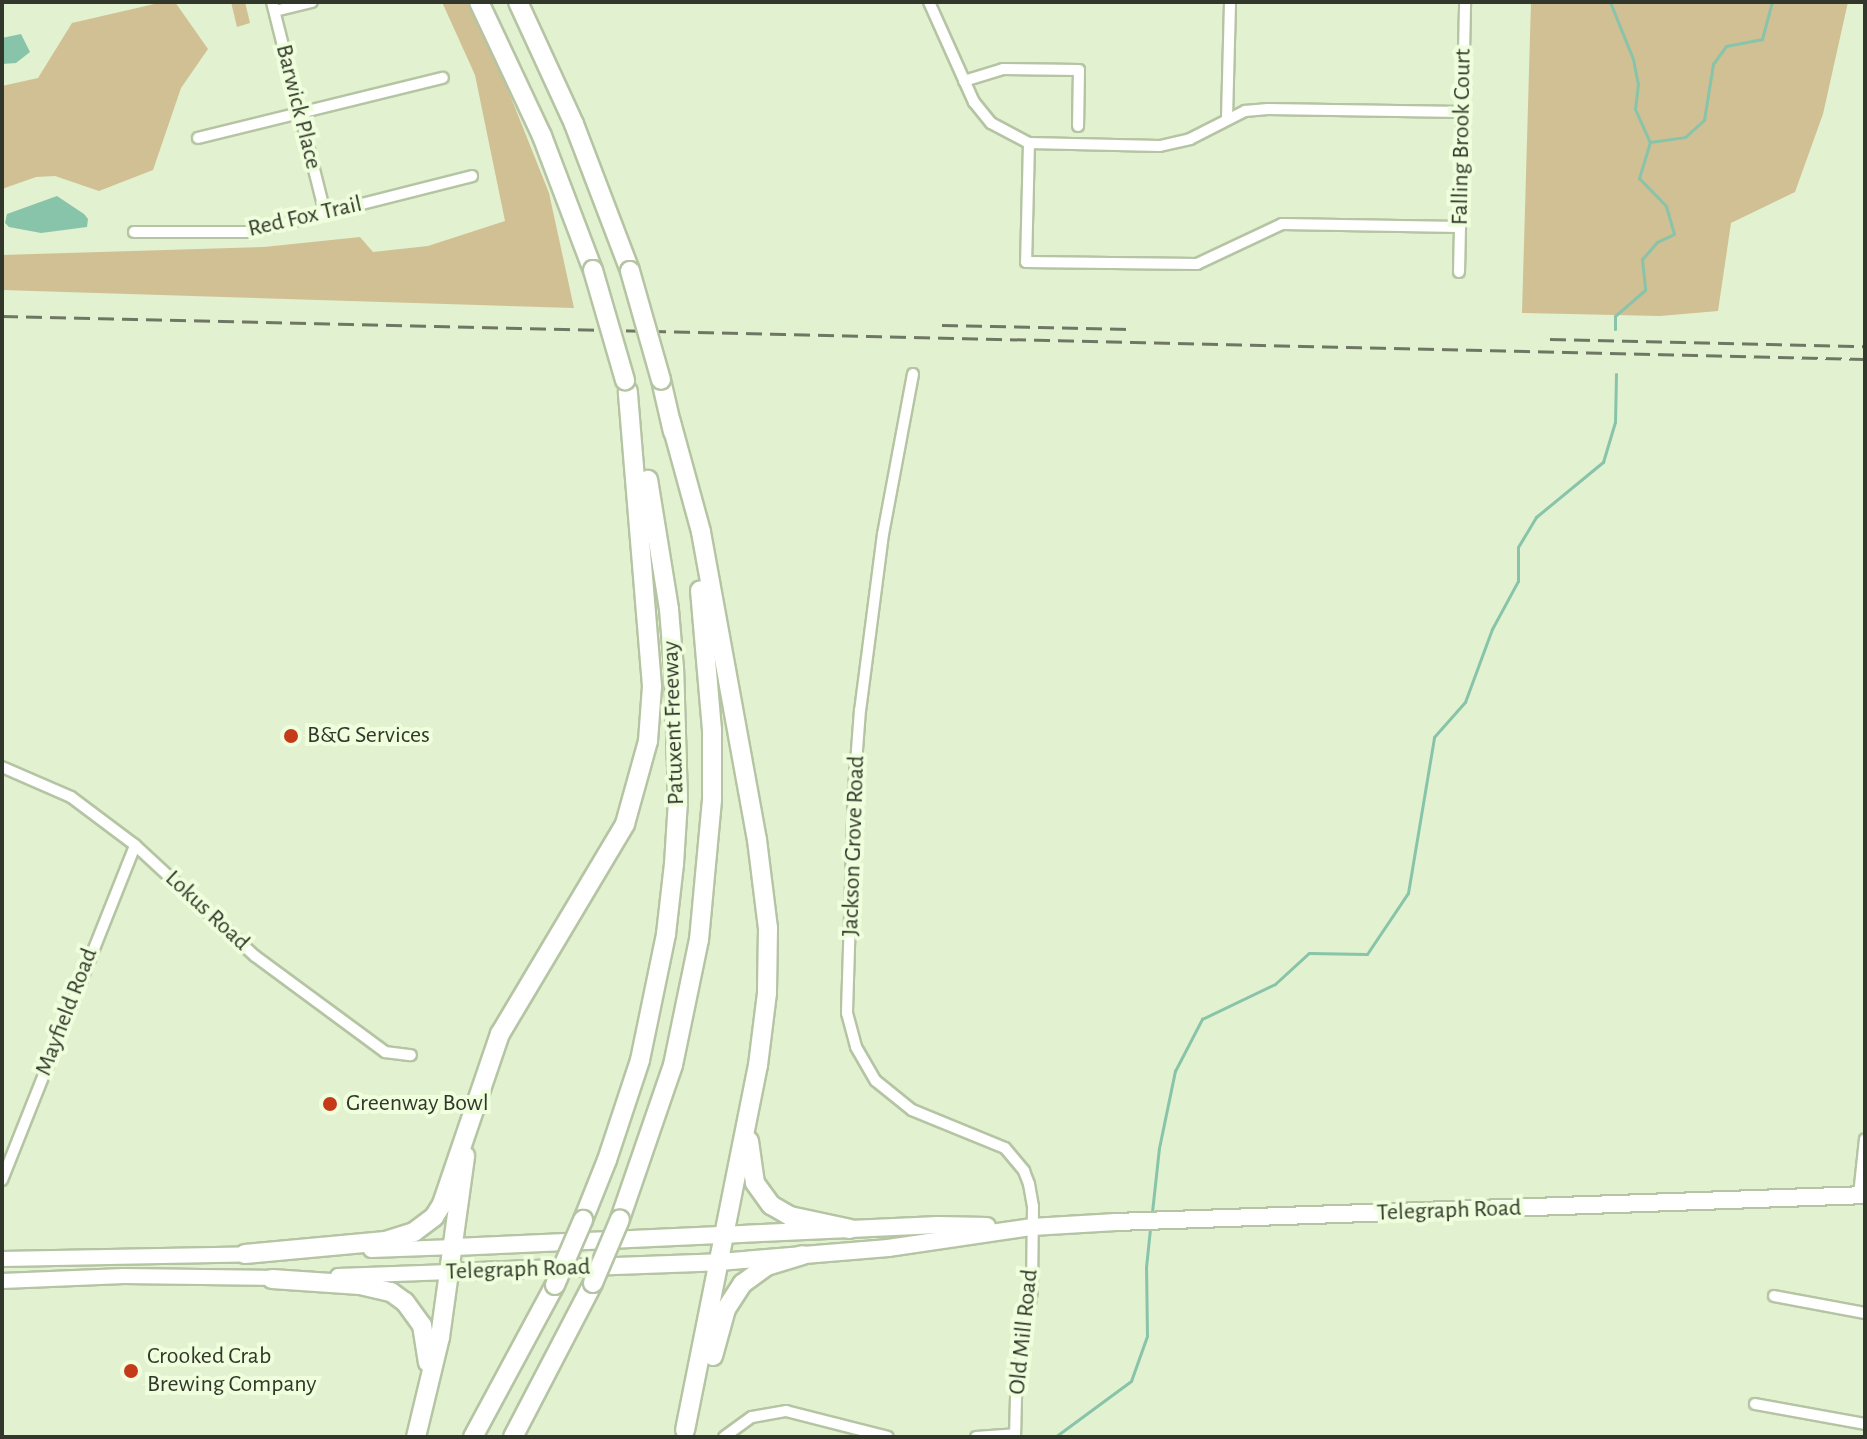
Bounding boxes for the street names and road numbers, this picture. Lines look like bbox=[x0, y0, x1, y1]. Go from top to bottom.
street label: Barwick Place bbox=[269, 42, 327, 172]
street label: Falling Brook Court bbox=[1446, 48, 1478, 226]
street label: Red Fox Trail bbox=[245, 190, 365, 244]
street label: Patuxent Freeway bbox=[657, 640, 691, 806]
street label: Jackson Grove Road bbox=[836, 755, 872, 937]
street label: Lokus Road bbox=[159, 865, 255, 957]
street label: Mayfield Road bbox=[30, 944, 104, 1080]
street label: Telegraph Road bbox=[1376, 1194, 1522, 1228]
street label: Telegraph Road bbox=[445, 1253, 591, 1287]
street label: Old Mill Road bbox=[1003, 1268, 1045, 1396]

